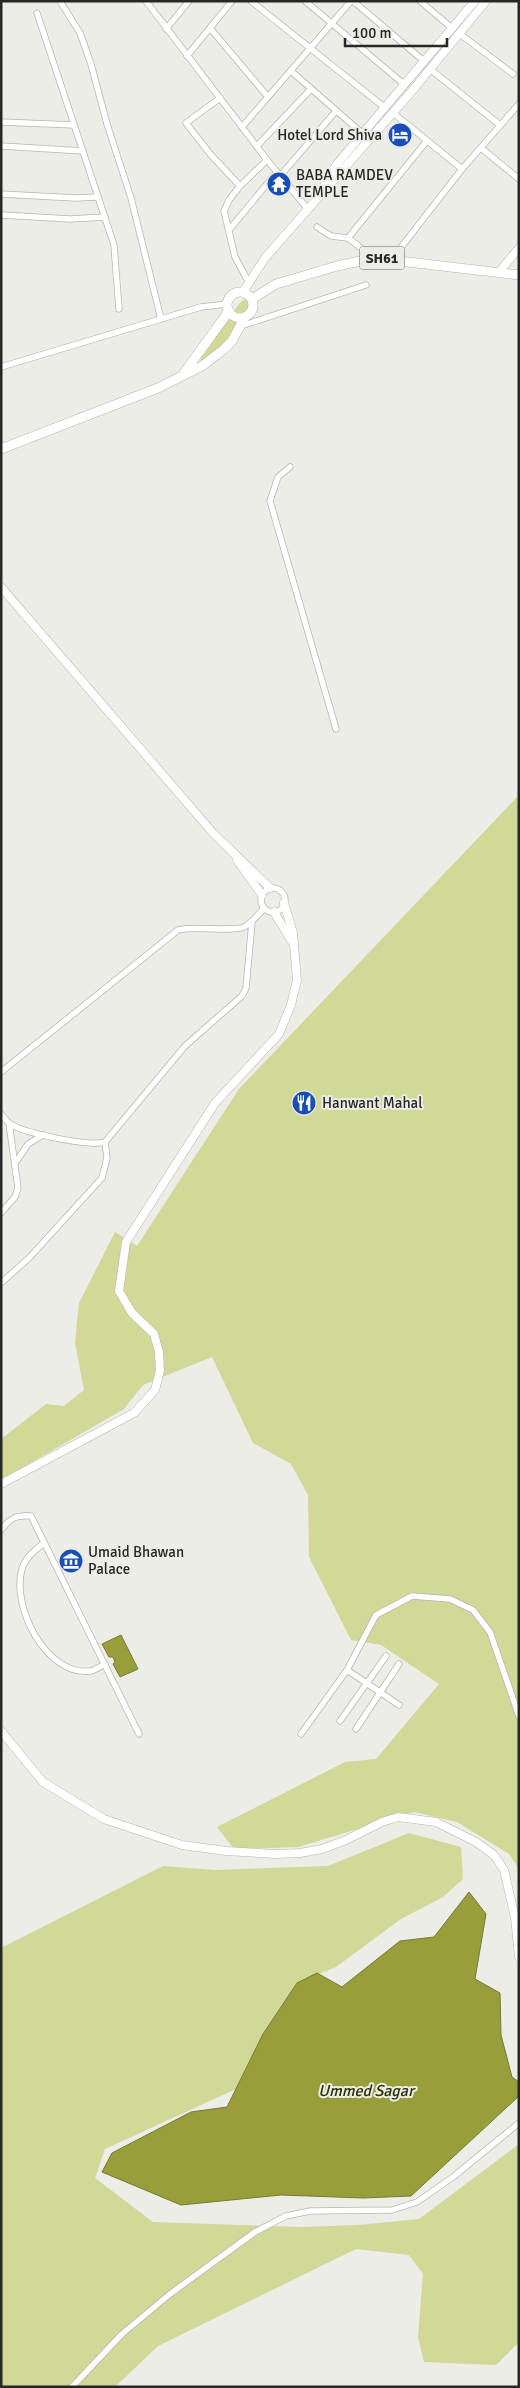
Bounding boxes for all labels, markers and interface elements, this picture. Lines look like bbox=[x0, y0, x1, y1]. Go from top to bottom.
scale bar bbox=[345, 15, 448, 47]
text: 100 m bbox=[352, 24, 392, 42]
hotel icon: Hotel Lord Shiva bbox=[387, 122, 413, 148]
place label: Hotel Lord Shiva bbox=[277, 126, 382, 144]
place label: BABA RAMDEV TEMPLE bbox=[296, 166, 393, 201]
temple icon: BABA RAMDEV TEMPLE bbox=[266, 171, 292, 197]
road number: SH61 bbox=[360, 247, 404, 270]
restaurant icon: Hanwant Mahal bbox=[291, 1090, 317, 1116]
place label: Hanwant Mahal bbox=[322, 1094, 423, 1112]
place label: Umaid Bhawan Palace bbox=[88, 1543, 184, 1578]
museum icon: Umaid Bhawan Palace bbox=[58, 1548, 84, 1574]
water label: Ummed Sagar bbox=[318, 2081, 416, 2101]

